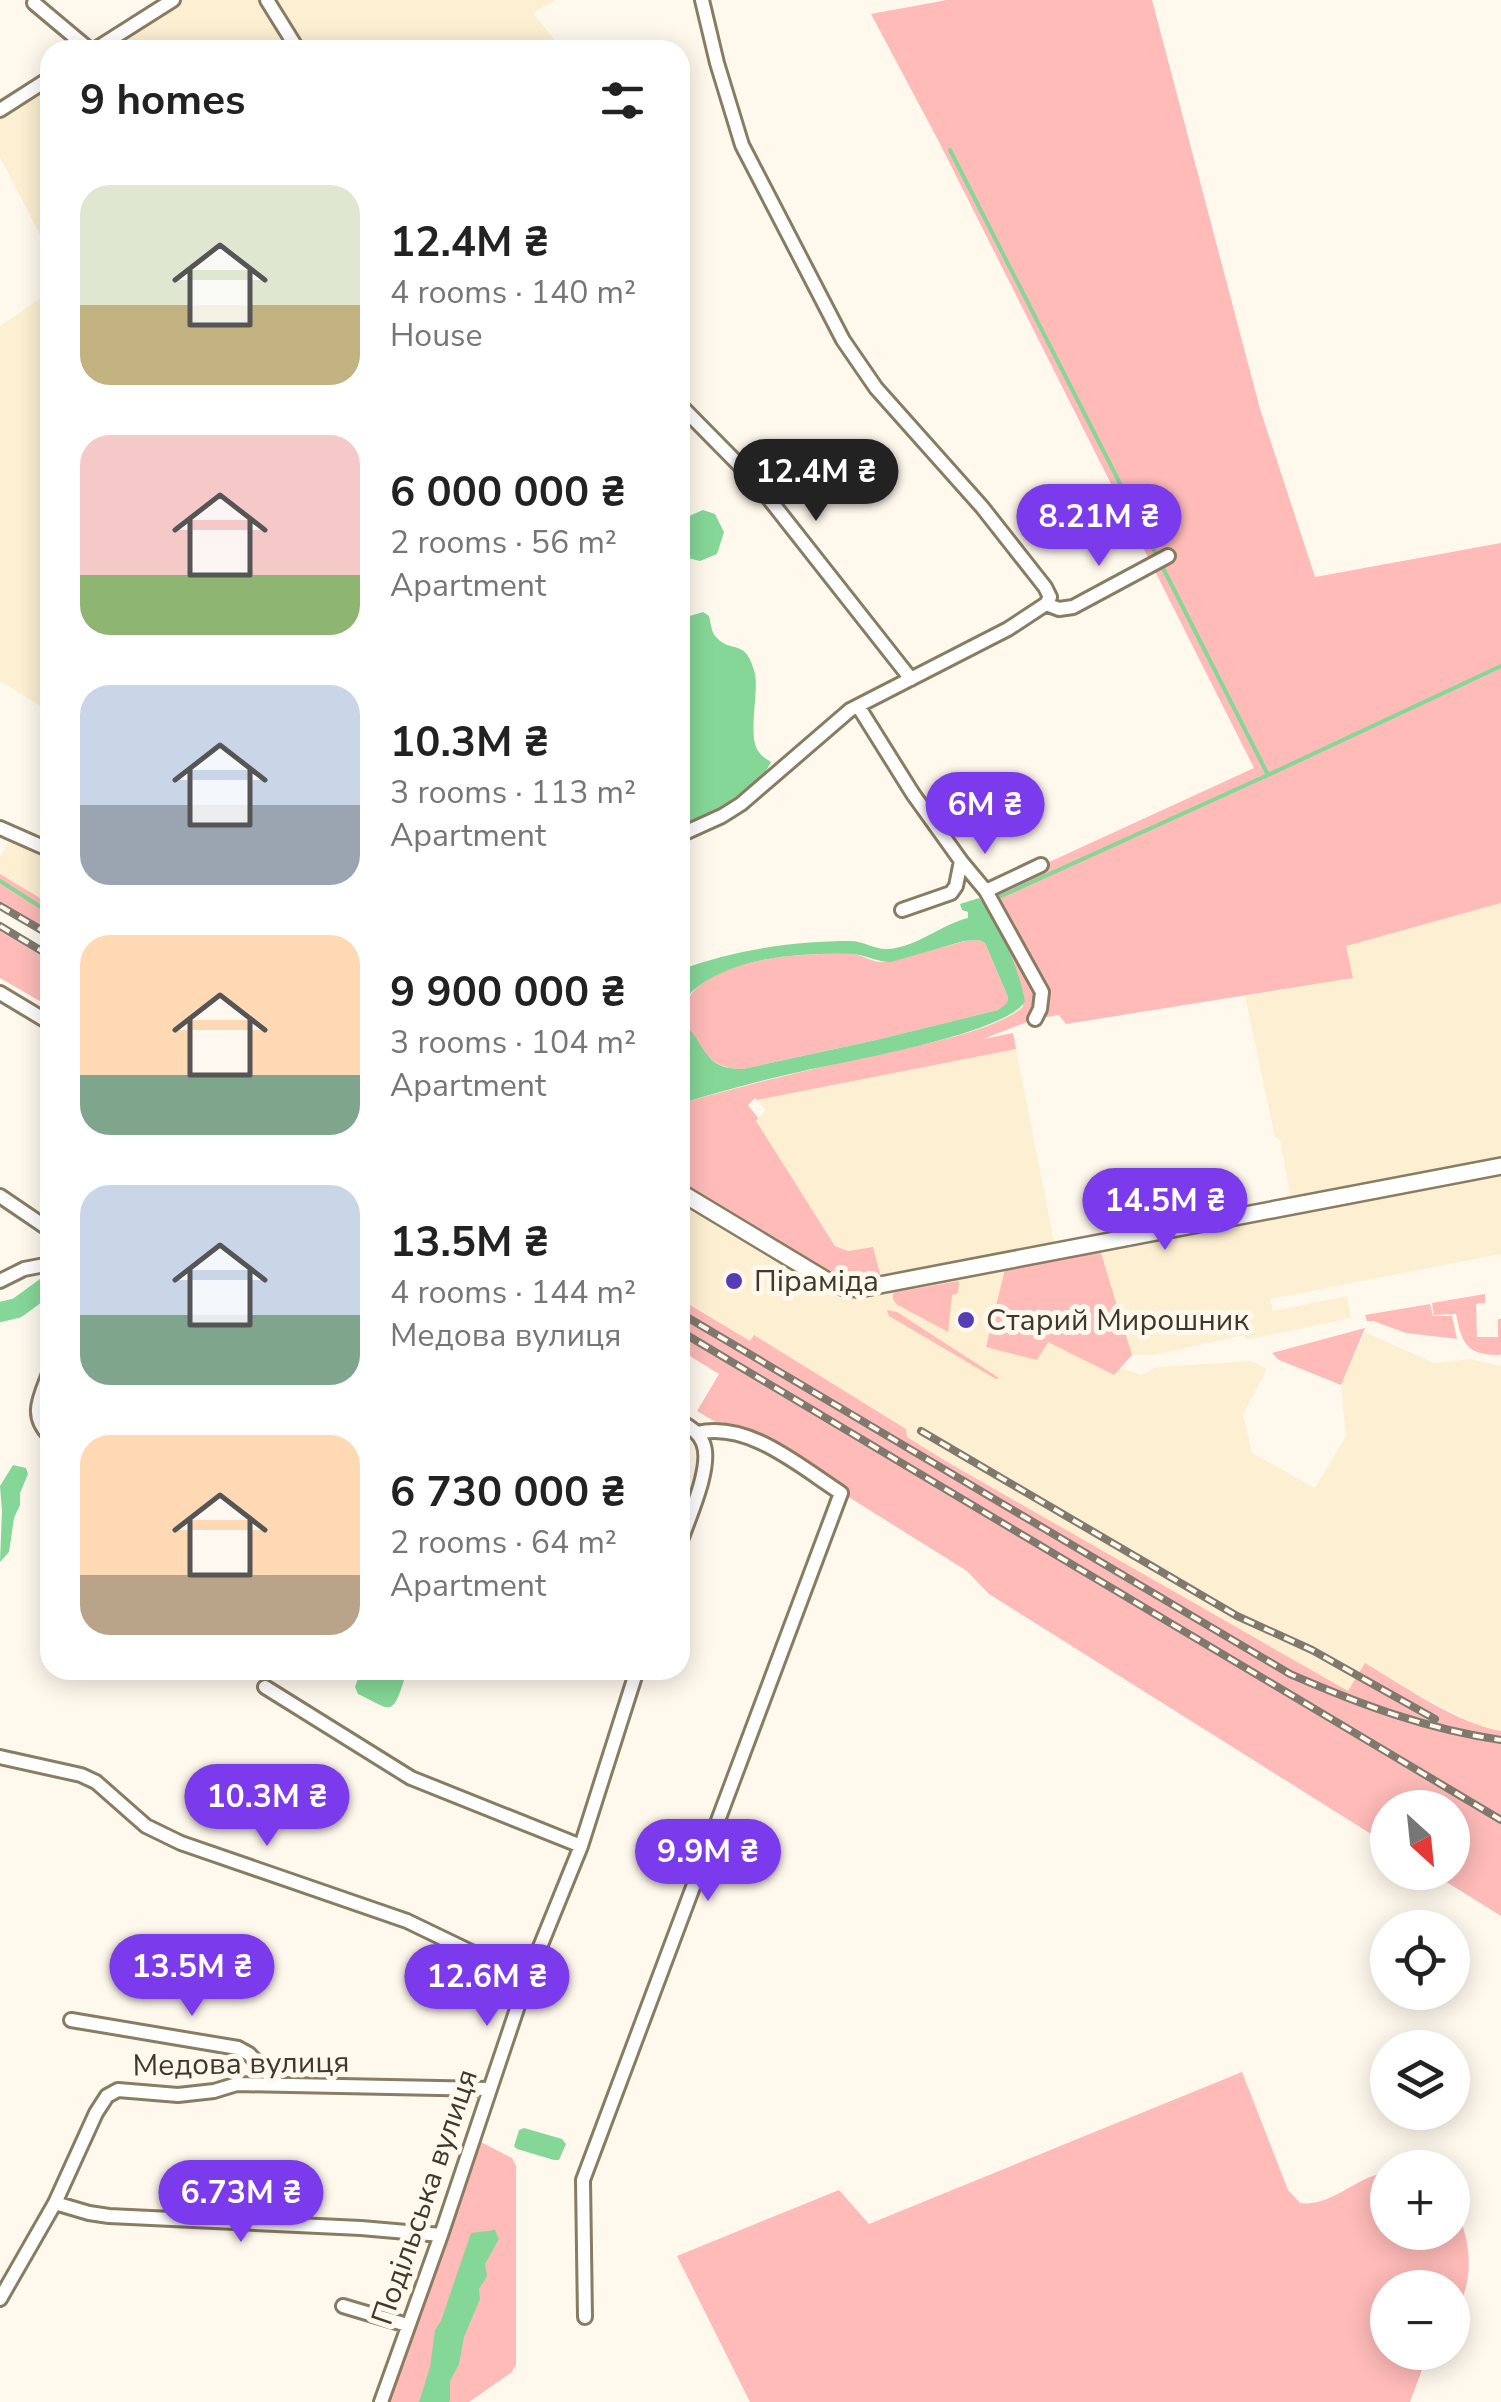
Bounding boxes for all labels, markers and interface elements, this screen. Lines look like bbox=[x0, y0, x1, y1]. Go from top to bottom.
text: 9 homes bbox=[80, 72, 245, 129]
icon: filters bbox=[595, 73, 650, 128]
text: 12.4M ₴ bbox=[390, 214, 549, 271]
icon: home bbox=[160, 225, 280, 345]
text: 4 rooms · 140 m² bbox=[390, 271, 636, 314]
text: House bbox=[390, 314, 483, 357]
pin: 12.4M ₴ bbox=[724, 439, 908, 524]
text: 12.4M ₴ bbox=[755, 450, 877, 493]
text: 6 000 000 ₴ bbox=[390, 464, 626, 521]
icon: home bbox=[160, 475, 280, 595]
pin: 8.21M ₴ bbox=[1007, 484, 1191, 569]
text: 8.21M ₴ bbox=[1038, 495, 1160, 538]
text: 2 rooms · 56 m² bbox=[390, 521, 617, 564]
text: Apartment bbox=[390, 564, 546, 607]
text: 10.3M ₴ bbox=[390, 714, 549, 771]
icon: home bbox=[160, 725, 280, 845]
text: 3 rooms · 113 m² bbox=[390, 771, 636, 814]
pin: 6M ₴ bbox=[926, 772, 1044, 857]
text: 6M ₴ bbox=[948, 783, 1022, 826]
text: Apartment bbox=[390, 814, 546, 857]
text: 9 900 000 ₴ bbox=[390, 964, 626, 1021]
icon: home bbox=[160, 975, 280, 1095]
text: 3 rooms · 104 m² bbox=[390, 1021, 636, 1064]
text: Apartment bbox=[390, 1064, 546, 1107]
pin: 14.5M ₴ bbox=[1073, 1168, 1257, 1253]
text: 14.5M ₴ bbox=[1104, 1179, 1226, 1222]
text: 13.5M ₴ bbox=[390, 1214, 549, 1271]
icon: home bbox=[160, 1225, 280, 1345]
place label: Піраміда bbox=[754, 1261, 879, 1302]
marker: Піраміда bbox=[723, 1270, 745, 1292]
text: 4 rooms · 144 m² bbox=[390, 1271, 636, 1314]
place label: Старий Мирошник bbox=[986, 1300, 1249, 1341]
marker: Старий Мирошник bbox=[955, 1309, 977, 1331]
text: Медова вулиця bbox=[390, 1314, 622, 1357]
text: 6 730 000 ₴ bbox=[390, 1464, 626, 1521]
icon: home bbox=[160, 1475, 280, 1595]
text: 2 rooms · 64 m² bbox=[390, 1521, 617, 1564]
text: Apartment bbox=[390, 1564, 546, 1607]
pin: 10.3M ₴ bbox=[175, 1764, 359, 1849]
text: 10.3M ₴ bbox=[206, 1775, 328, 1818]
north arrow bbox=[1370, 1790, 1470, 1890]
map controls bbox=[1370, 1790, 1470, 2370]
pin: 9.9M ₴ bbox=[627, 1819, 789, 1904]
text: 9.9M ₴ bbox=[657, 1830, 759, 1873]
button: locate bbox=[1370, 1910, 1470, 2010]
pin: 13.5M ₴ bbox=[100, 1934, 284, 2019]
pin: 12.6M ₴ bbox=[395, 1944, 579, 2029]
text: 13.5M ₴ bbox=[131, 1945, 253, 1988]
text: 12.6M ₴ bbox=[426, 1955, 548, 1998]
button: layers bbox=[1370, 2030, 1470, 2130]
street label: Медова вулиця bbox=[132, 2042, 350, 2086]
street label: Подільська вулиця bbox=[362, 2064, 488, 2330]
button: + bbox=[1370, 2150, 1470, 2250]
pin: 6.73M ₴ bbox=[149, 2160, 333, 2245]
text: 6.73M ₴ bbox=[180, 2171, 302, 2214]
button: − bbox=[1370, 2270, 1470, 2370]

